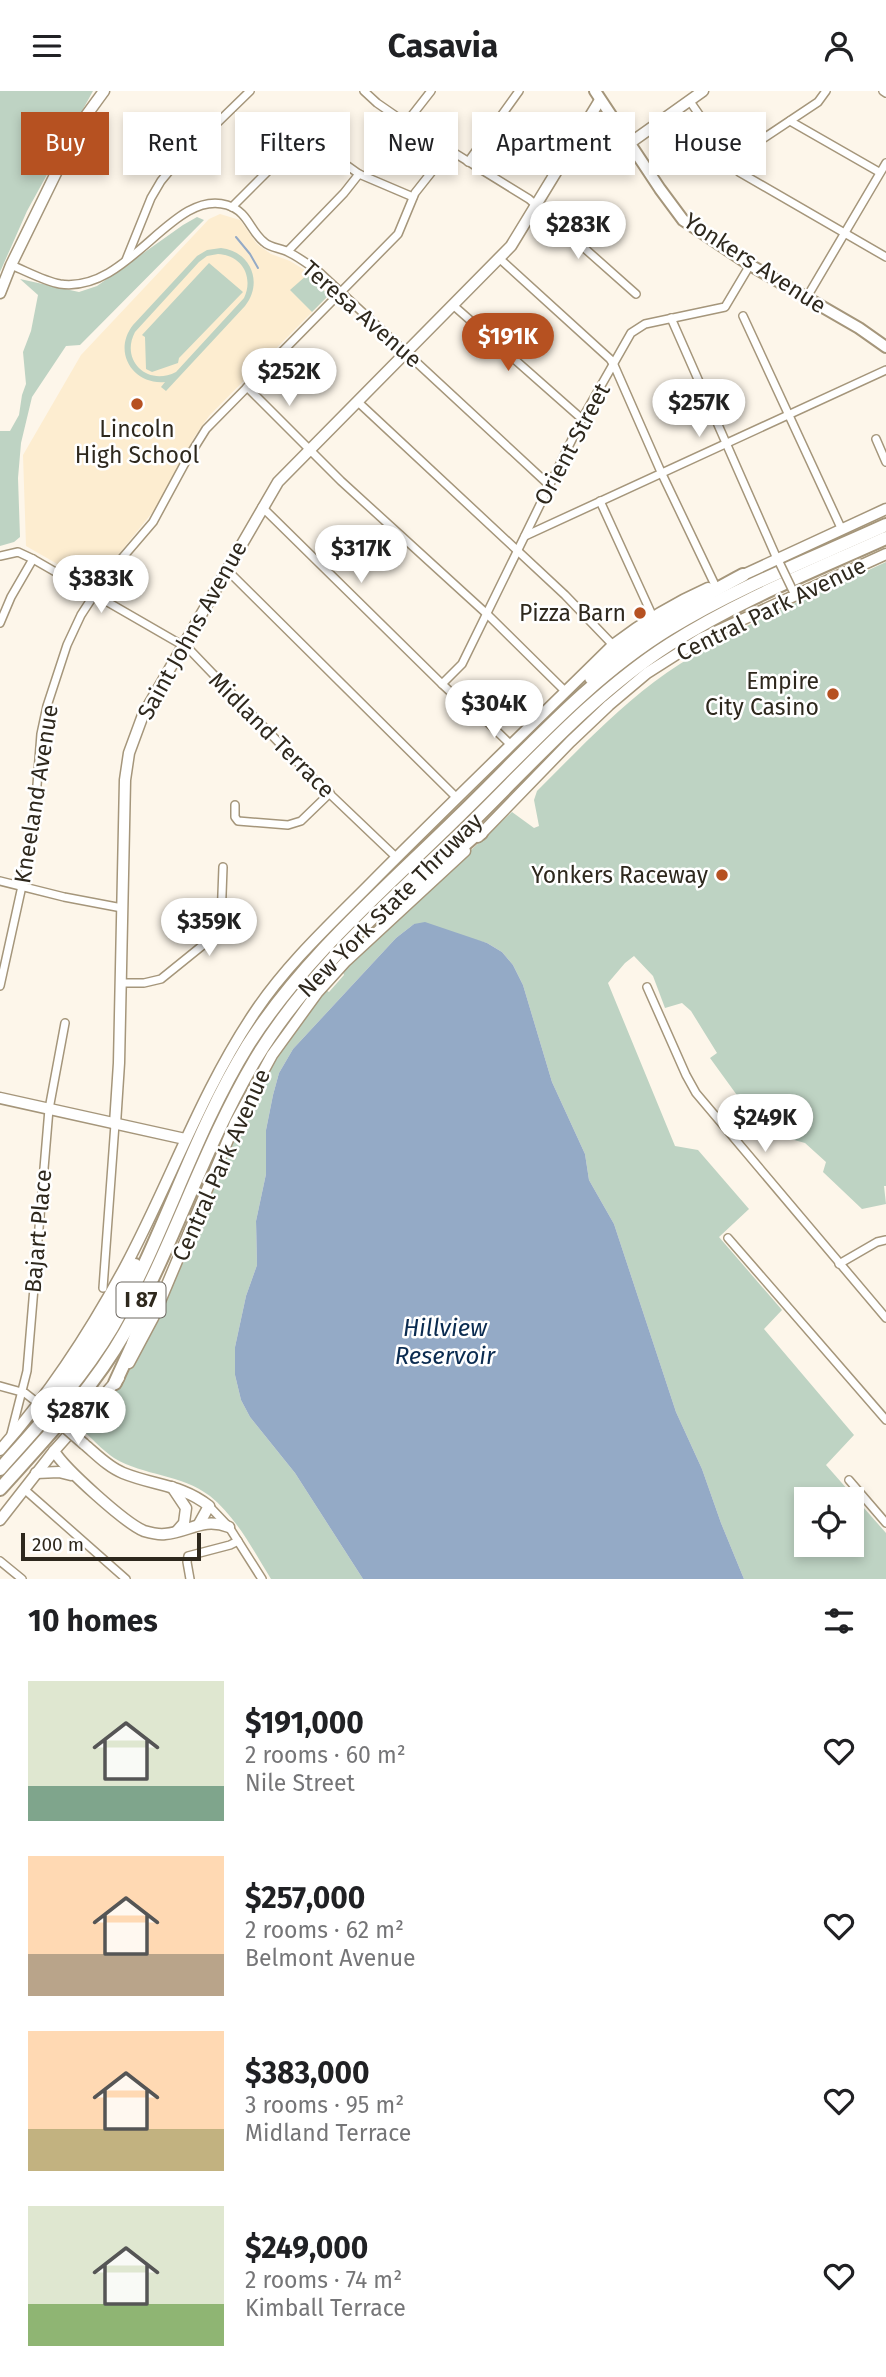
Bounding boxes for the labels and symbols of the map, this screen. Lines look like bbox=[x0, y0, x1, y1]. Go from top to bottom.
pin: $283K bbox=[529, 201, 627, 261]
street label: Yonkers Avenue bbox=[679, 207, 831, 319]
street label: Teresa Avenue bbox=[296, 254, 428, 374]
pin: $191K bbox=[459, 313, 557, 373]
pin: $252K bbox=[240, 349, 338, 408]
street label: Orient Street bbox=[528, 378, 616, 510]
pin: $257K bbox=[650, 379, 748, 439]
marker: Lincoln High School bbox=[129, 396, 145, 412]
place label: Lincoln High School bbox=[75, 415, 199, 469]
pin: $317K bbox=[312, 525, 410, 585]
street label: Saint Johns Avenue bbox=[131, 536, 253, 724]
street label: Central Park Avenue bbox=[672, 551, 870, 667]
pin: $383K bbox=[52, 555, 150, 615]
place label: Pizza Barn bbox=[519, 599, 626, 627]
marker: Pizza Barn bbox=[632, 605, 648, 621]
street label: Midland Terrace bbox=[203, 666, 341, 804]
place label: Empire City Casino bbox=[705, 667, 819, 721]
pin: $304K bbox=[445, 681, 543, 740]
marker: Empire City Casino bbox=[825, 686, 841, 702]
street label: Kneeland Avenue bbox=[8, 702, 64, 886]
street label: New York State Thruway bbox=[292, 806, 489, 1003]
place label: Yonkers Raceway bbox=[531, 861, 709, 889]
marker: Yonkers Raceway bbox=[714, 867, 730, 883]
pin: $359K bbox=[160, 899, 258, 958]
street label: Central Park Avenue bbox=[166, 1064, 276, 1266]
pin: $249K bbox=[716, 1095, 814, 1154]
street label: Bajart Place bbox=[19, 1168, 57, 1294]
road number: I 87 bbox=[116, 1283, 166, 1317]
water label: Hillview Reservoir bbox=[395, 1314, 496, 1370]
pin: $287K bbox=[29, 1387, 127, 1447]
scale bar bbox=[21, 1530, 201, 1562]

